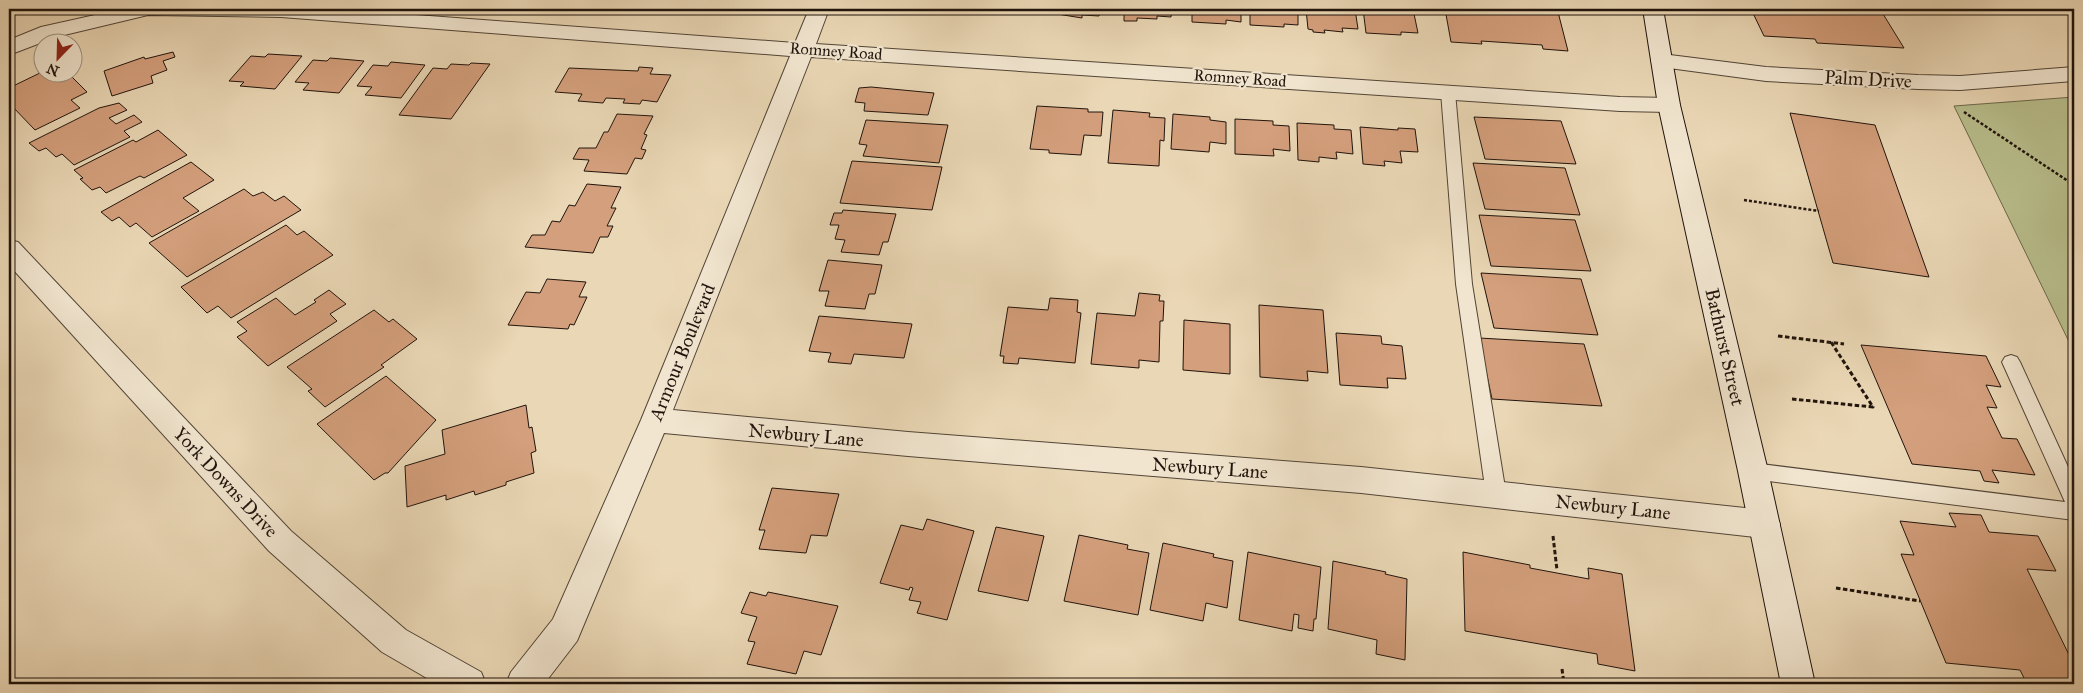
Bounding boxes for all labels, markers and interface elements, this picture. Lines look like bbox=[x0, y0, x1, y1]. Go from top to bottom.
north arrow bbox=[32, 32, 82, 82]
street label: Romney Road bbox=[789, 38, 883, 64]
text: N bbox=[44, 59, 62, 80]
street label: Romney Road bbox=[1193, 65, 1287, 91]
street label: Palm Drive bbox=[1824, 65, 1912, 93]
street label: Armour Boulevard bbox=[644, 280, 720, 425]
street label: Bathurst Street bbox=[1700, 286, 1750, 408]
street label: Newbury Lane bbox=[747, 418, 865, 452]
street label: York Downs Drive bbox=[169, 422, 283, 542]
street label: Newbury Lane bbox=[1151, 452, 1269, 484]
street label: Newbury Lane bbox=[1554, 490, 1672, 524]

